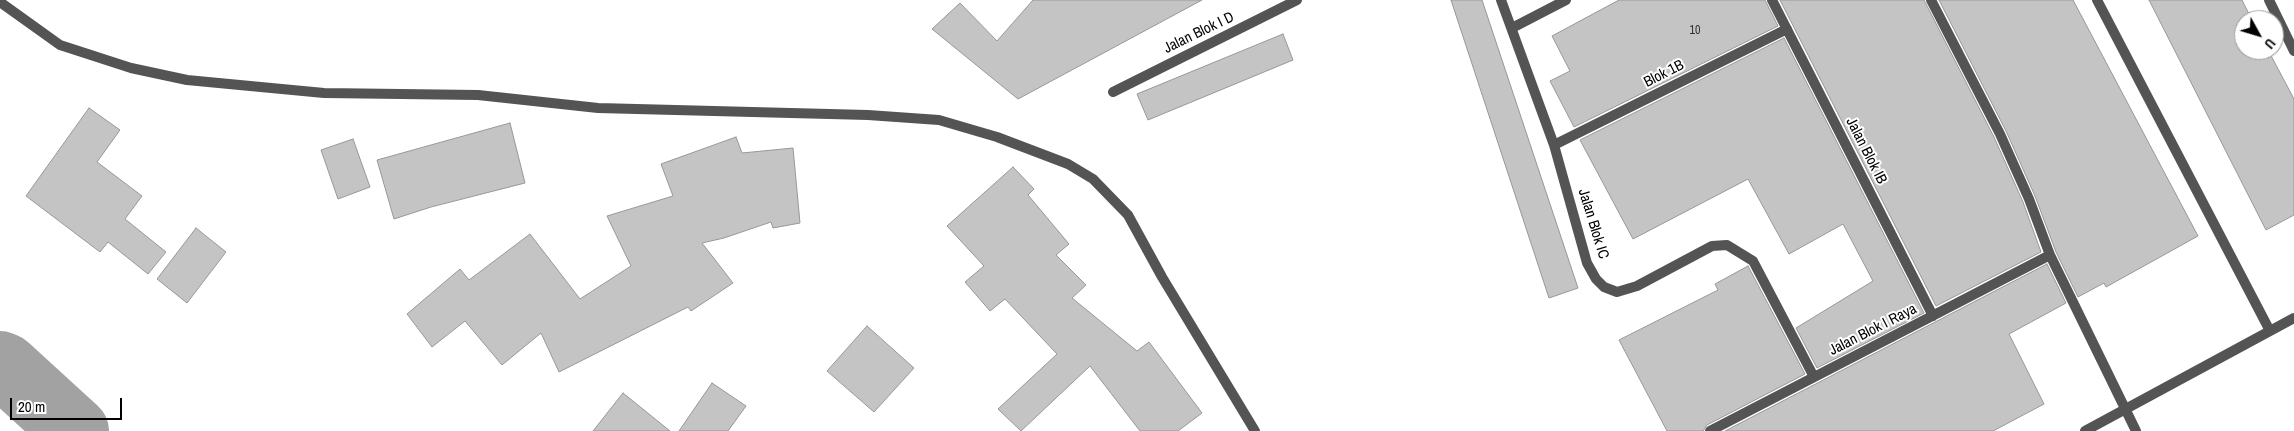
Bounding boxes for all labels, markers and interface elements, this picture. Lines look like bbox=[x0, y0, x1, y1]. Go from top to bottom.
street label: Jalan Blok I D bbox=[1161, 8, 1237, 58]
north arrow bbox=[2234, 10, 2284, 60]
house number: 10 bbox=[1690, 24, 1700, 38]
text: U bbox=[2260, 35, 2279, 53]
street label: Blok 1B bbox=[1641, 56, 1687, 92]
street label: Jalan Blok IB bbox=[1842, 115, 1890, 187]
street label: Jalan Blok IC bbox=[1574, 187, 1612, 261]
street label: Jalan Blok I Raya bbox=[1826, 300, 1920, 360]
scale bar bbox=[12, 388, 125, 420]
text: 20 m bbox=[18, 396, 45, 417]

